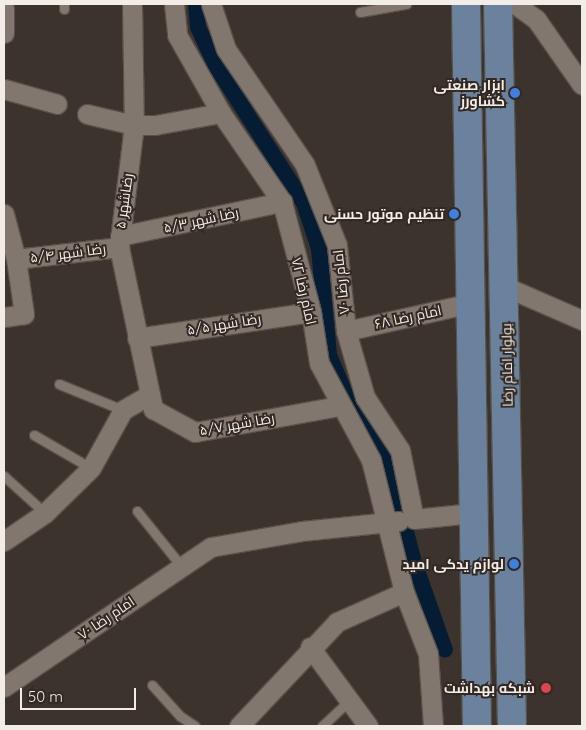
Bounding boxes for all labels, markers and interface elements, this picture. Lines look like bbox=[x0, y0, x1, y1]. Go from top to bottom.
place label: ابزار صنعتی کشاورز bbox=[433, 77, 505, 110]
marker: ابزار صنعتی کشاورز bbox=[509, 87, 521, 99]
street label: رضاشهر ۵ bbox=[112, 172, 136, 230]
street label: ۵/۳ رضا شهر bbox=[162, 204, 240, 236]
place label: تنظیم موتور حسنی bbox=[324, 206, 444, 222]
marker: تنظیم موتور حسنی bbox=[448, 208, 460, 220]
street label: رضا شهر ۵/۴ bbox=[29, 240, 107, 266]
street label: امام رضا ۷۰ bbox=[329, 249, 353, 315]
street label: امام رضا ۷۲ bbox=[288, 256, 320, 326]
street label: امام رضا ۶۸ bbox=[373, 302, 443, 332]
street label: رضا شهر ۵/۵ bbox=[186, 310, 262, 338]
street label: بولوار امام رضا bbox=[498, 323, 516, 407]
street label: رضا شهر ۵/۷ bbox=[198, 409, 276, 439]
place label: لوازم یدکی امید bbox=[403, 556, 504, 572]
marker: لوازم یدکی امید bbox=[508, 558, 520, 570]
street label: امام رضا ۷۰ bbox=[74, 593, 138, 643]
scale bar bbox=[22, 678, 139, 710]
place label: شبکه بهداشت bbox=[444, 680, 535, 696]
marker: شبکه بهداشت bbox=[539, 681, 553, 695]
text: 50 m bbox=[28, 687, 63, 706]

